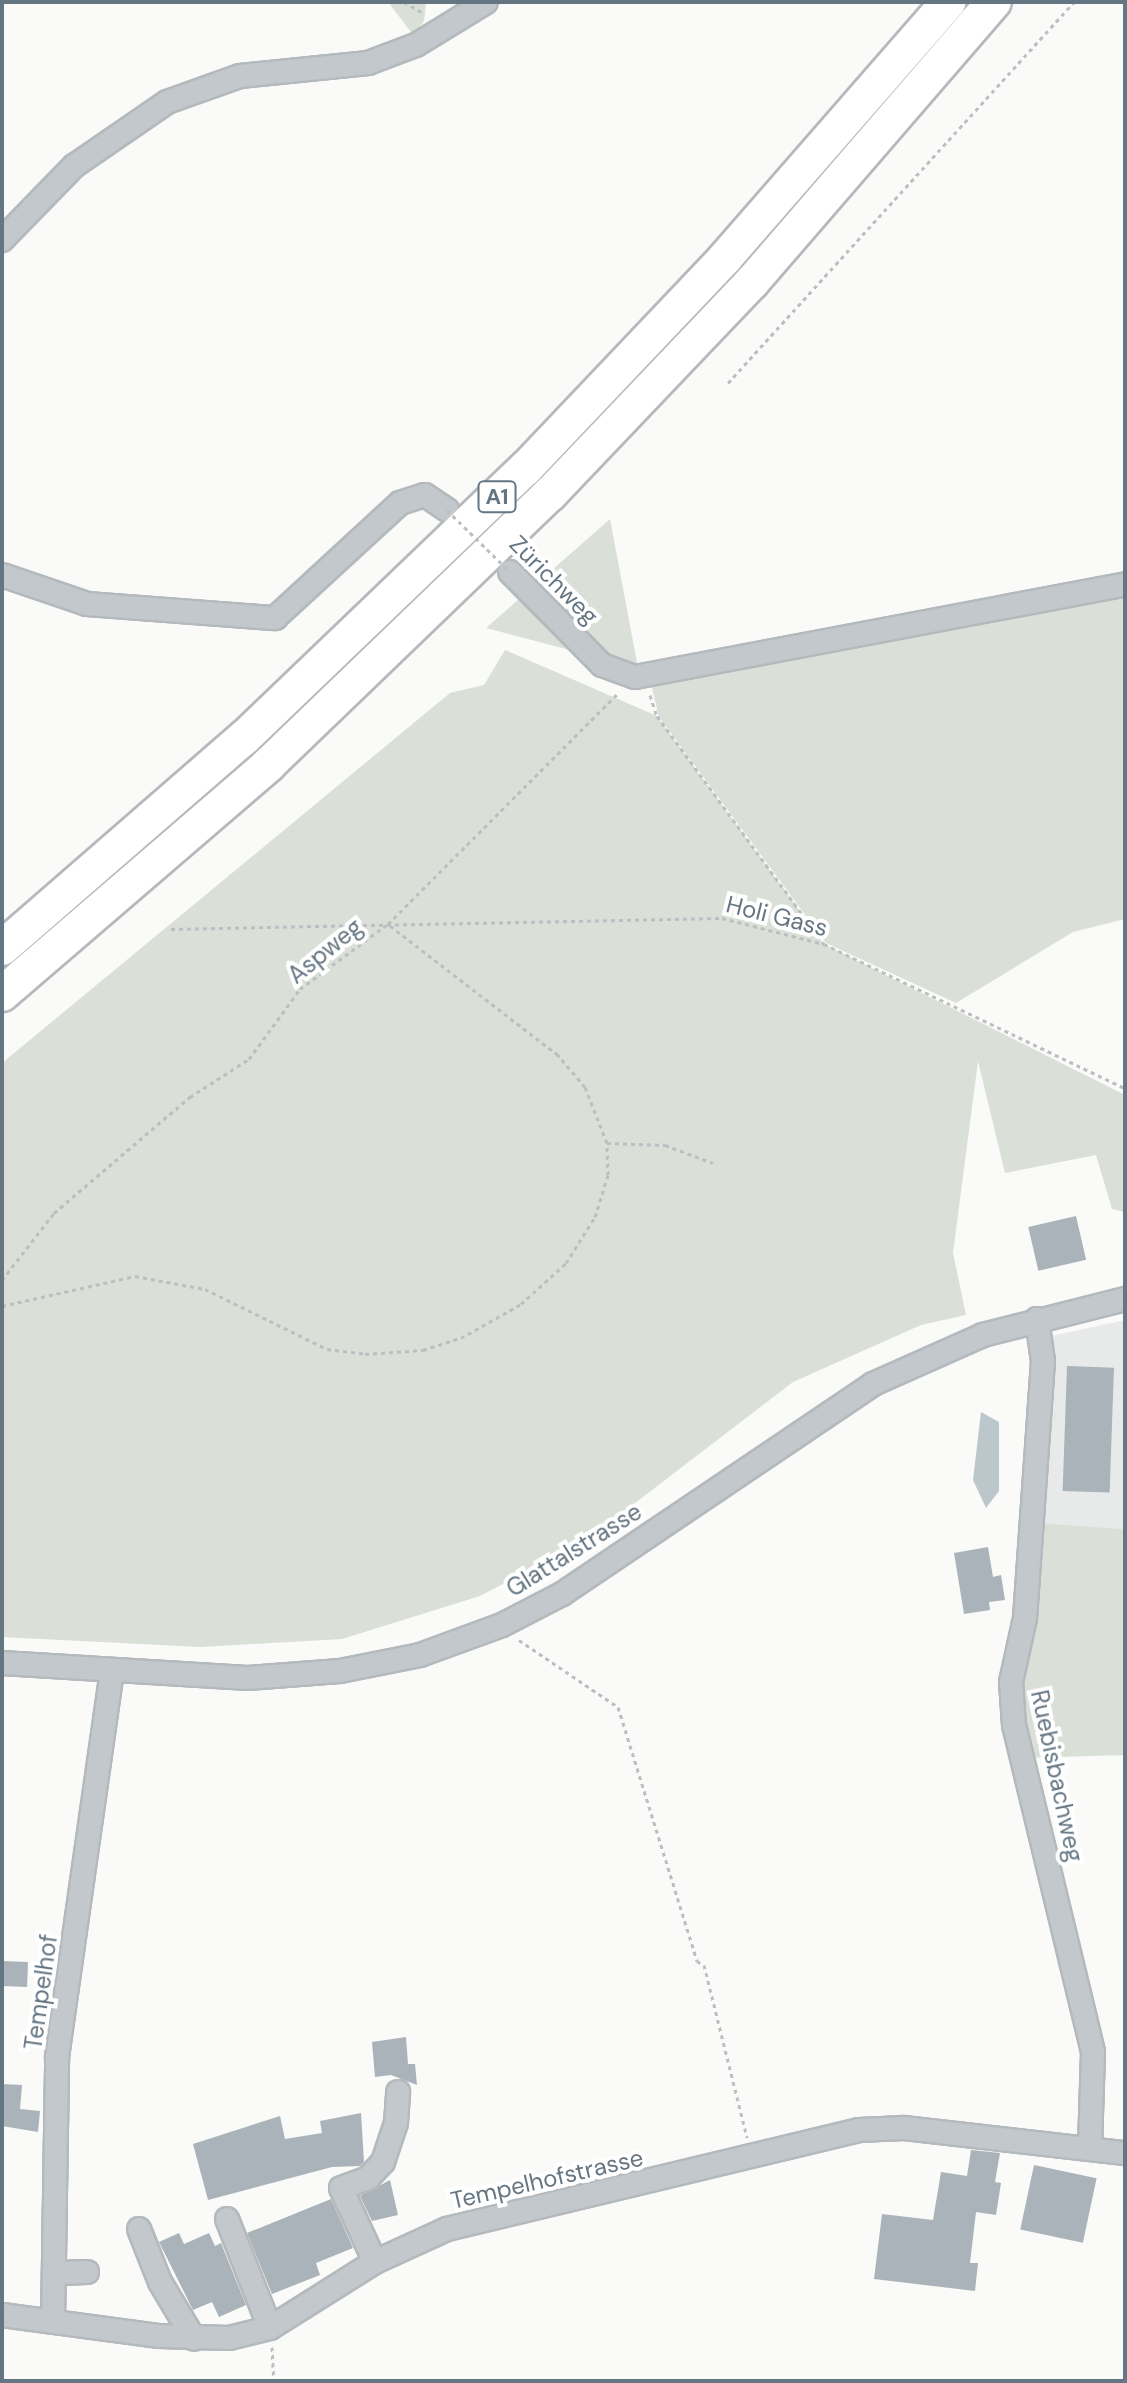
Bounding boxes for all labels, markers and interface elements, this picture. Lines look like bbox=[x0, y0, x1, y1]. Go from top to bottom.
road number: A1 bbox=[477, 479, 517, 515]
street label: Zürichweg bbox=[504, 530, 604, 630]
street label: Holi Gass bbox=[723, 890, 831, 942]
street label: Aspweg bbox=[282, 912, 368, 990]
street label: Glattalstrasse bbox=[501, 1497, 647, 1603]
street label: Ruebisbachweg bbox=[1025, 1687, 1089, 1865]
street label: Tempelhof bbox=[19, 1932, 63, 2052]
street label: Tempelhofstrasse bbox=[448, 2143, 646, 2215]

